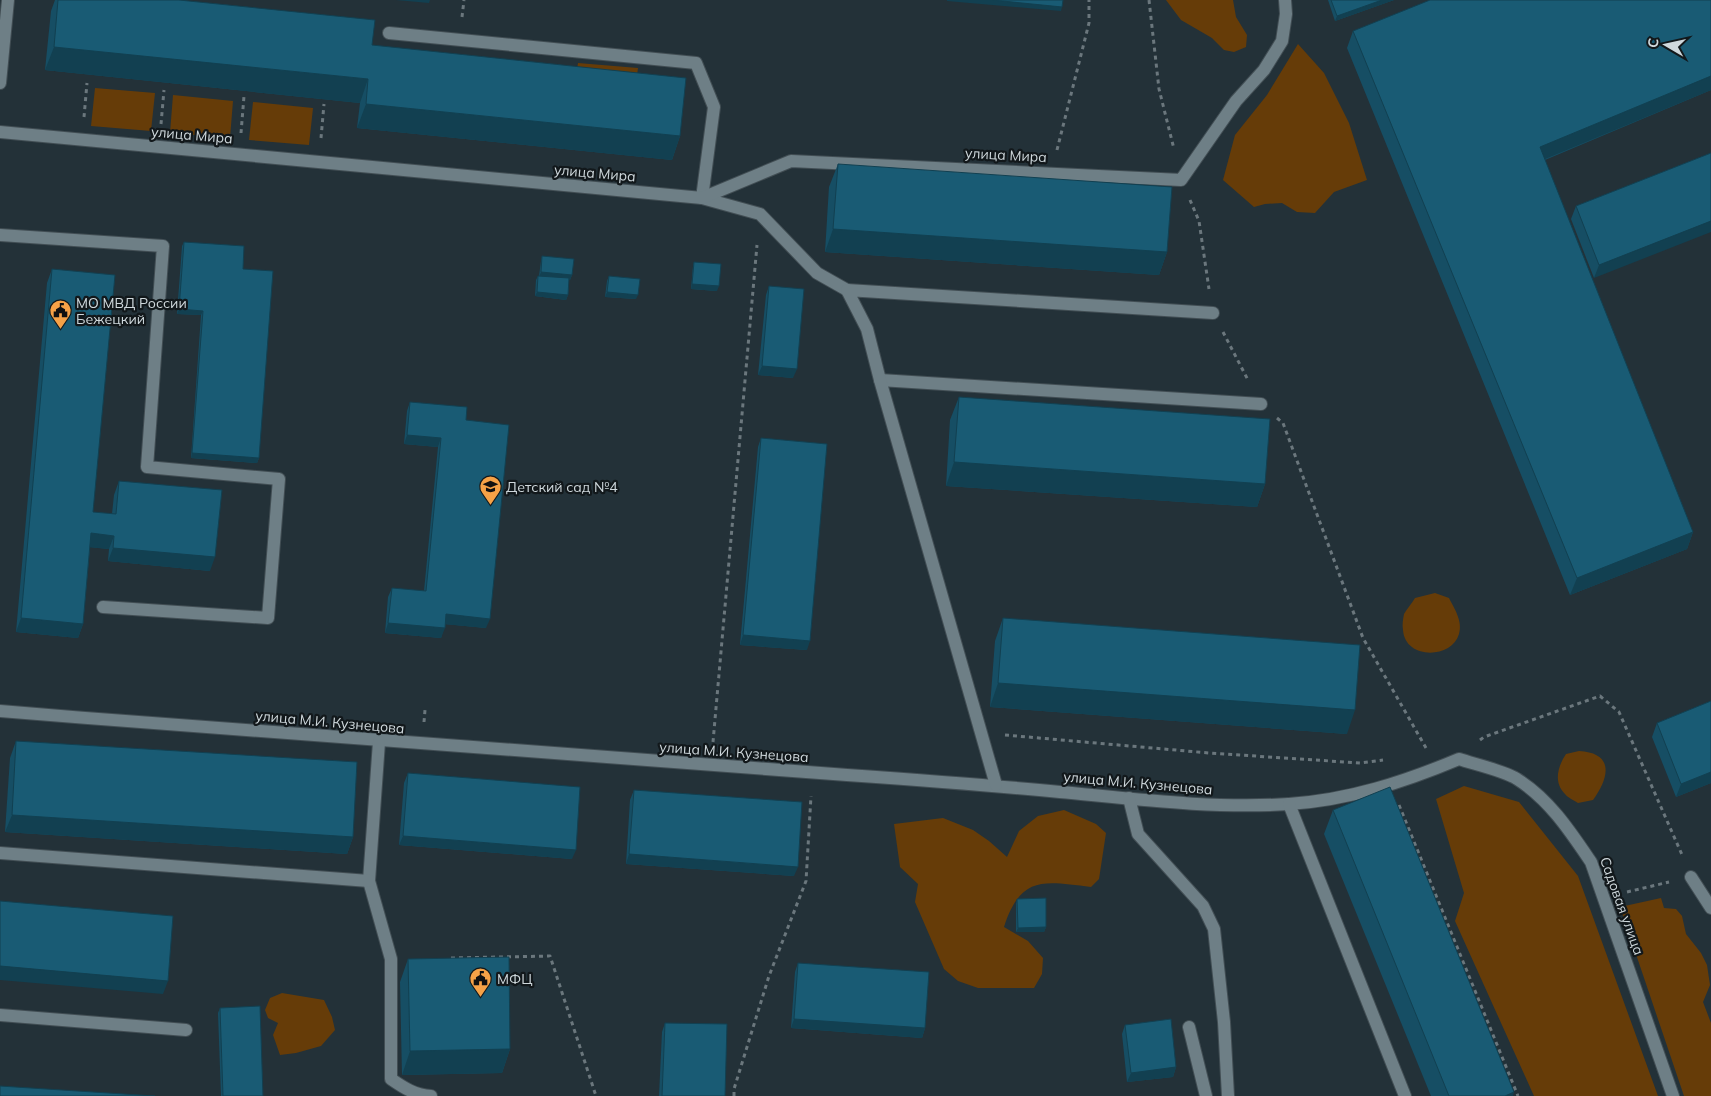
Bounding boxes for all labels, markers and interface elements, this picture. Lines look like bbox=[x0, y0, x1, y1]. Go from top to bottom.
north arrow bbox=[1641, 20, 1691, 70]
text: С bbox=[1644, 37, 1663, 49]
street label: улица Мира bbox=[150, 122, 234, 148]
street label: улица Мира bbox=[965, 144, 1047, 166]
street label: улица Мира bbox=[553, 160, 637, 186]
place label: МО МВД России Бежецкий bbox=[76, 294, 187, 328]
public building icon: МО МВД России Бежецкий bbox=[48, 299, 72, 330]
school or university icon: Детский сад №4 bbox=[478, 475, 502, 506]
place label: Детский сад №4 bbox=[506, 478, 618, 496]
street label: улица М.И. Кузнецова bbox=[255, 707, 405, 737]
street label: улица М.И. Кузнецова bbox=[659, 738, 809, 766]
street label: улица М.И. Кузнецова bbox=[1063, 768, 1213, 798]
street label: Садовая улица bbox=[1596, 854, 1648, 958]
public building icon: МФЦ bbox=[469, 967, 493, 998]
place label: МФЦ bbox=[497, 970, 532, 988]

